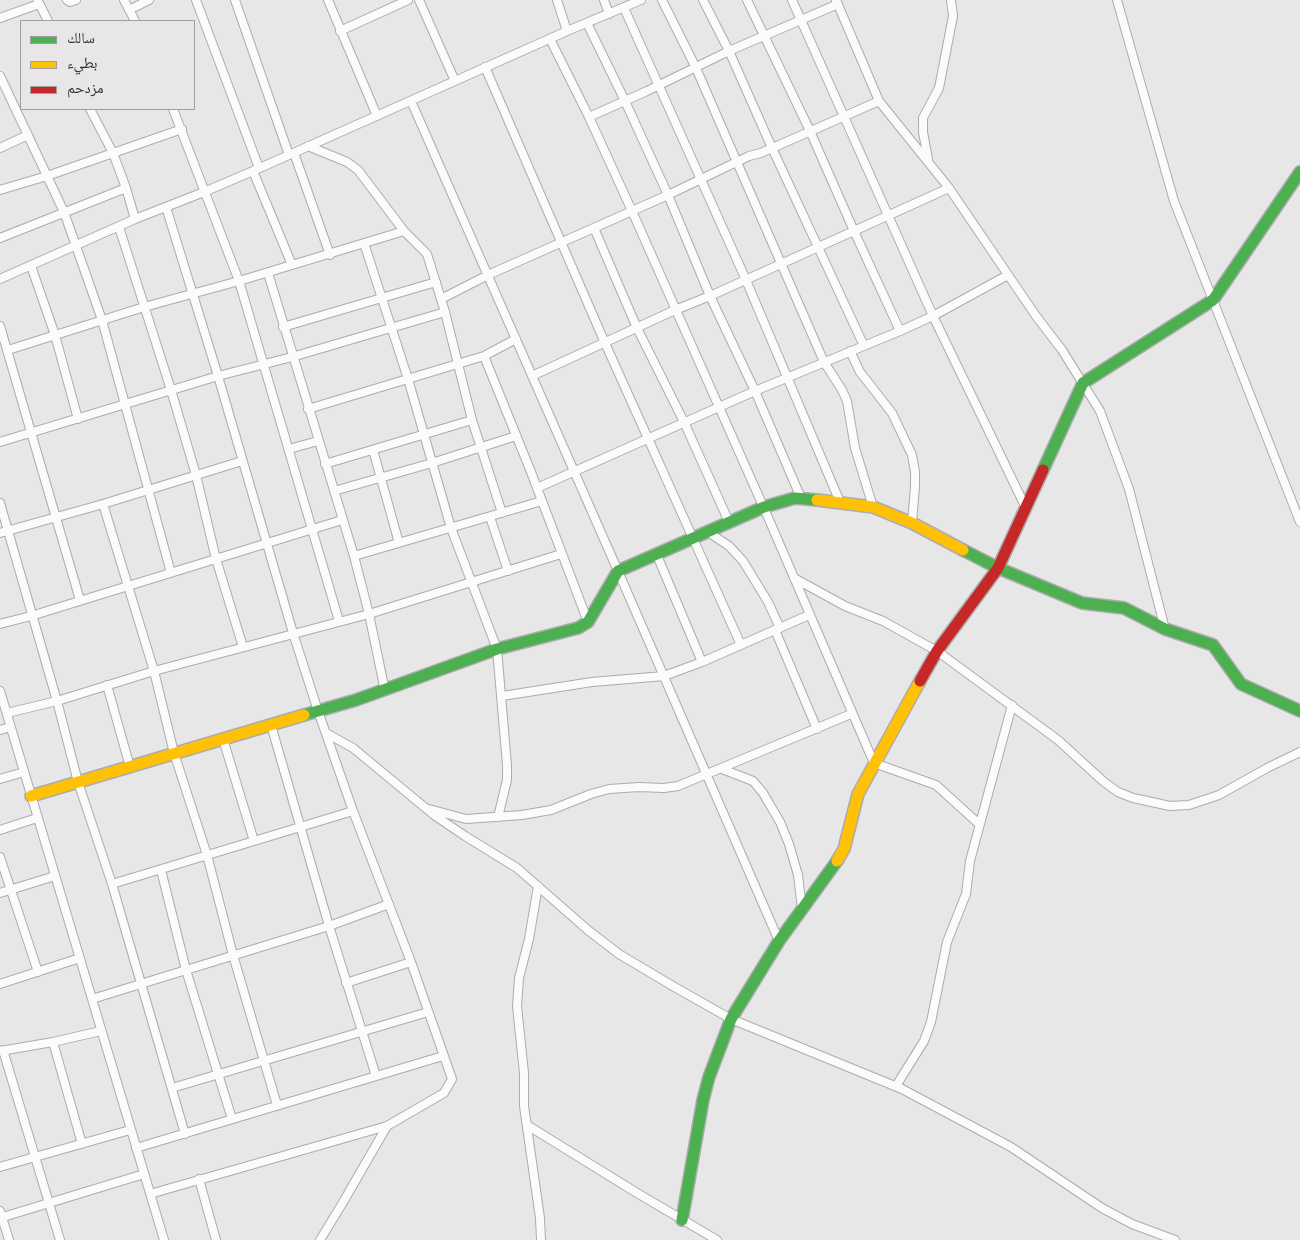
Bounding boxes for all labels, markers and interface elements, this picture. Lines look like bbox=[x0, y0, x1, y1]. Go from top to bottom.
legend bbox=[20, 20, 195, 110]
text: سالك bbox=[67, 28, 95, 47]
text: بطيء bbox=[67, 53, 97, 72]
text: مزدحم bbox=[67, 78, 104, 97]

